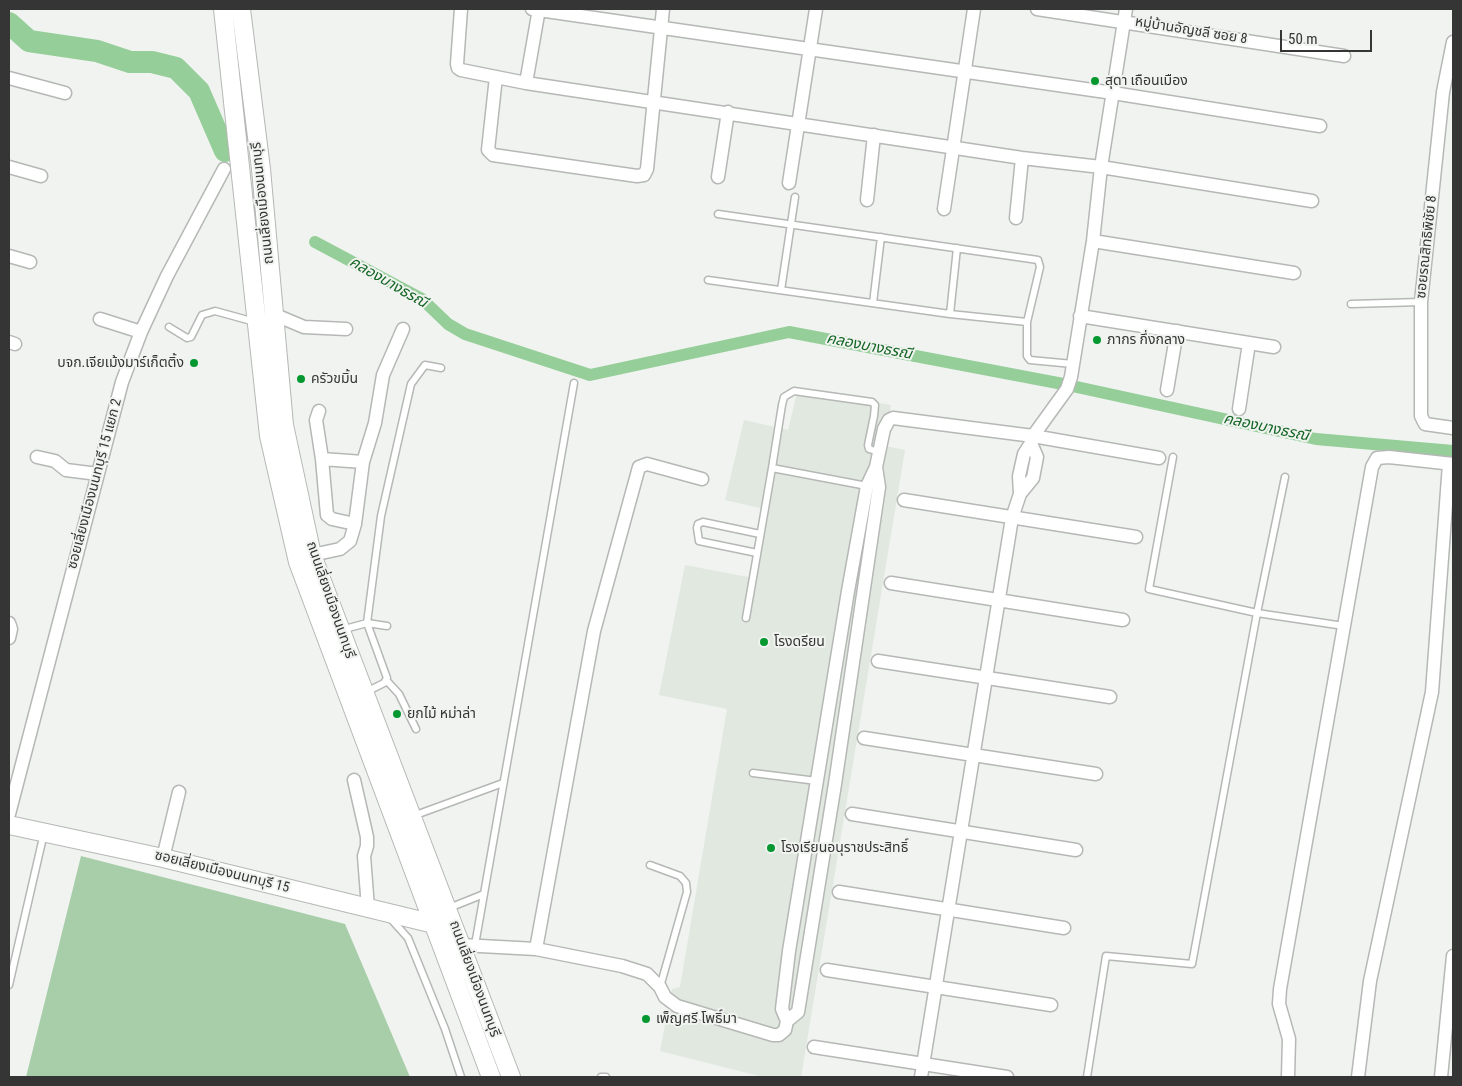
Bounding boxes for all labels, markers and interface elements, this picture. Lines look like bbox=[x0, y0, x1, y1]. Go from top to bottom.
street label: หมู่บ้านอัญชลี ซอย 8 bbox=[1134, 14, 1248, 48]
scale bar bbox=[1282, 20, 1374, 52]
text: 50 m bbox=[1288, 30, 1318, 48]
place label: สุดา เถือนเมือง bbox=[1105, 73, 1188, 89]
marker: สุดา เถือนเมือง bbox=[1089, 75, 1101, 87]
street label: ถนนเลี่ยงเมืองนนทบุรี bbox=[248, 141, 278, 265]
street label: ซอยรณสิทธิพิชัย 8 bbox=[1413, 195, 1441, 299]
water label: คลองบางธรณี bbox=[346, 254, 430, 312]
water label: คลองบางธรณี bbox=[825, 330, 913, 364]
place label: ภากร กึ่งกลาง bbox=[1107, 332, 1185, 348]
marker: ภากร กึ่งกลาง bbox=[1091, 334, 1103, 346]
place label: บจก.เจียเม้งมาร์เก็ตติ้ง bbox=[57, 355, 184, 371]
marker: บจก.เจียเม้งมาร์เก็ตติ้ง bbox=[188, 357, 200, 369]
place label: ครัวขมิ้น bbox=[311, 371, 358, 387]
marker: ครัวขมิ้น bbox=[295, 373, 307, 385]
street label: ซอยเลี่ยงเมืองนนทบุรี 15 แยก 2 bbox=[64, 397, 126, 571]
water label: คลองบางธรณี bbox=[1222, 410, 1310, 446]
street label: ถนนเลี่ยงเมืองนนทบุรี bbox=[302, 539, 358, 661]
place label: โรงดรียน bbox=[774, 634, 825, 650]
marker: โรงดรียน bbox=[758, 636, 770, 648]
place label: ยกไม้ หม่าล่า bbox=[407, 706, 476, 722]
marker: ยกไม้ หม่าล่า bbox=[391, 708, 403, 720]
place label: โรงเรียนอนุราชประสิทธิ์ bbox=[781, 840, 908, 856]
marker: โรงเรียนอนุราชประสิทธิ์ bbox=[765, 842, 777, 854]
street label: ซอยเลี่ยงเมืองนนทบุรี 15 bbox=[153, 847, 291, 897]
street label: ถนนเลี่ยงเมืองนนทบุรี bbox=[445, 918, 503, 1040]
place label: เพ็ญศรี โพธิ์มา bbox=[656, 1011, 737, 1027]
marker: เพ็ญศรี โพธิ์มา bbox=[640, 1013, 652, 1025]

